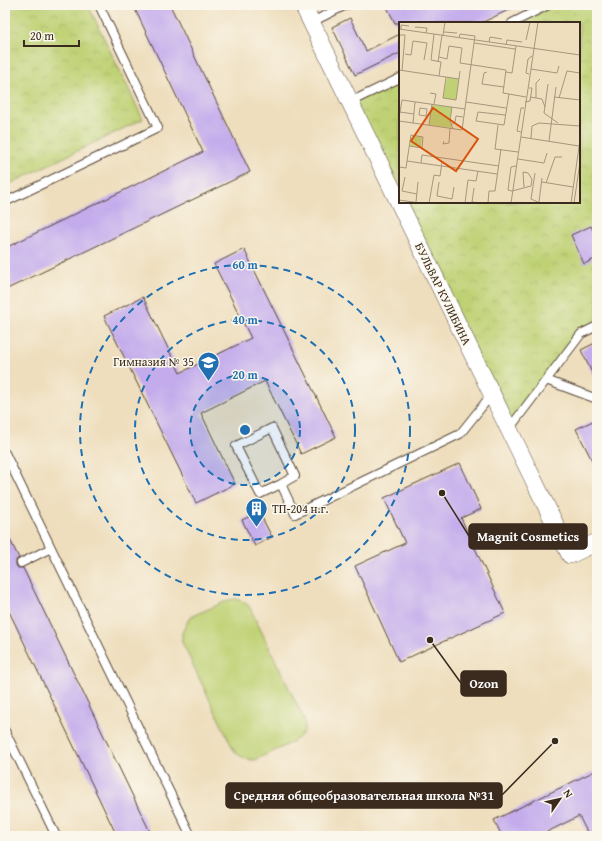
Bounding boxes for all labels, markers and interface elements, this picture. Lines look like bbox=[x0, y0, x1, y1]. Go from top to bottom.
scale bar bbox=[24, 22, 79, 48]
inset map bbox=[399, 22, 580, 203]
text: 20 m bbox=[30, 27, 54, 44]
street label: БУЛЬВАР КУЛИБИНА bbox=[411, 240, 476, 349]
text: 60 m bbox=[232, 256, 258, 273]
text: 40 m bbox=[232, 311, 258, 328]
school or university icon: Гимназия № 35 bbox=[196, 349, 222, 382]
place label: Гимназия № 35 bbox=[113, 353, 194, 370]
text: 20 m bbox=[232, 366, 258, 383]
centre of rings bbox=[238, 423, 252, 437]
building icon: ТП-204 н.г. bbox=[244, 496, 270, 529]
place label: ТП-204 н.г. bbox=[272, 500, 329, 517]
callout: Magnit Cosmetics bbox=[469, 524, 587, 549]
text: Magnit Cosmetics bbox=[477, 527, 579, 546]
callout: Ozon bbox=[461, 671, 506, 696]
text: Ozon bbox=[470, 674, 499, 693]
north arrow bbox=[540, 779, 580, 819]
callout: Средняя общеобразовательная школа №31 bbox=[226, 783, 502, 808]
text: Средняя общеобразовательная школа №31 bbox=[234, 786, 494, 805]
text: N bbox=[560, 786, 577, 801]

